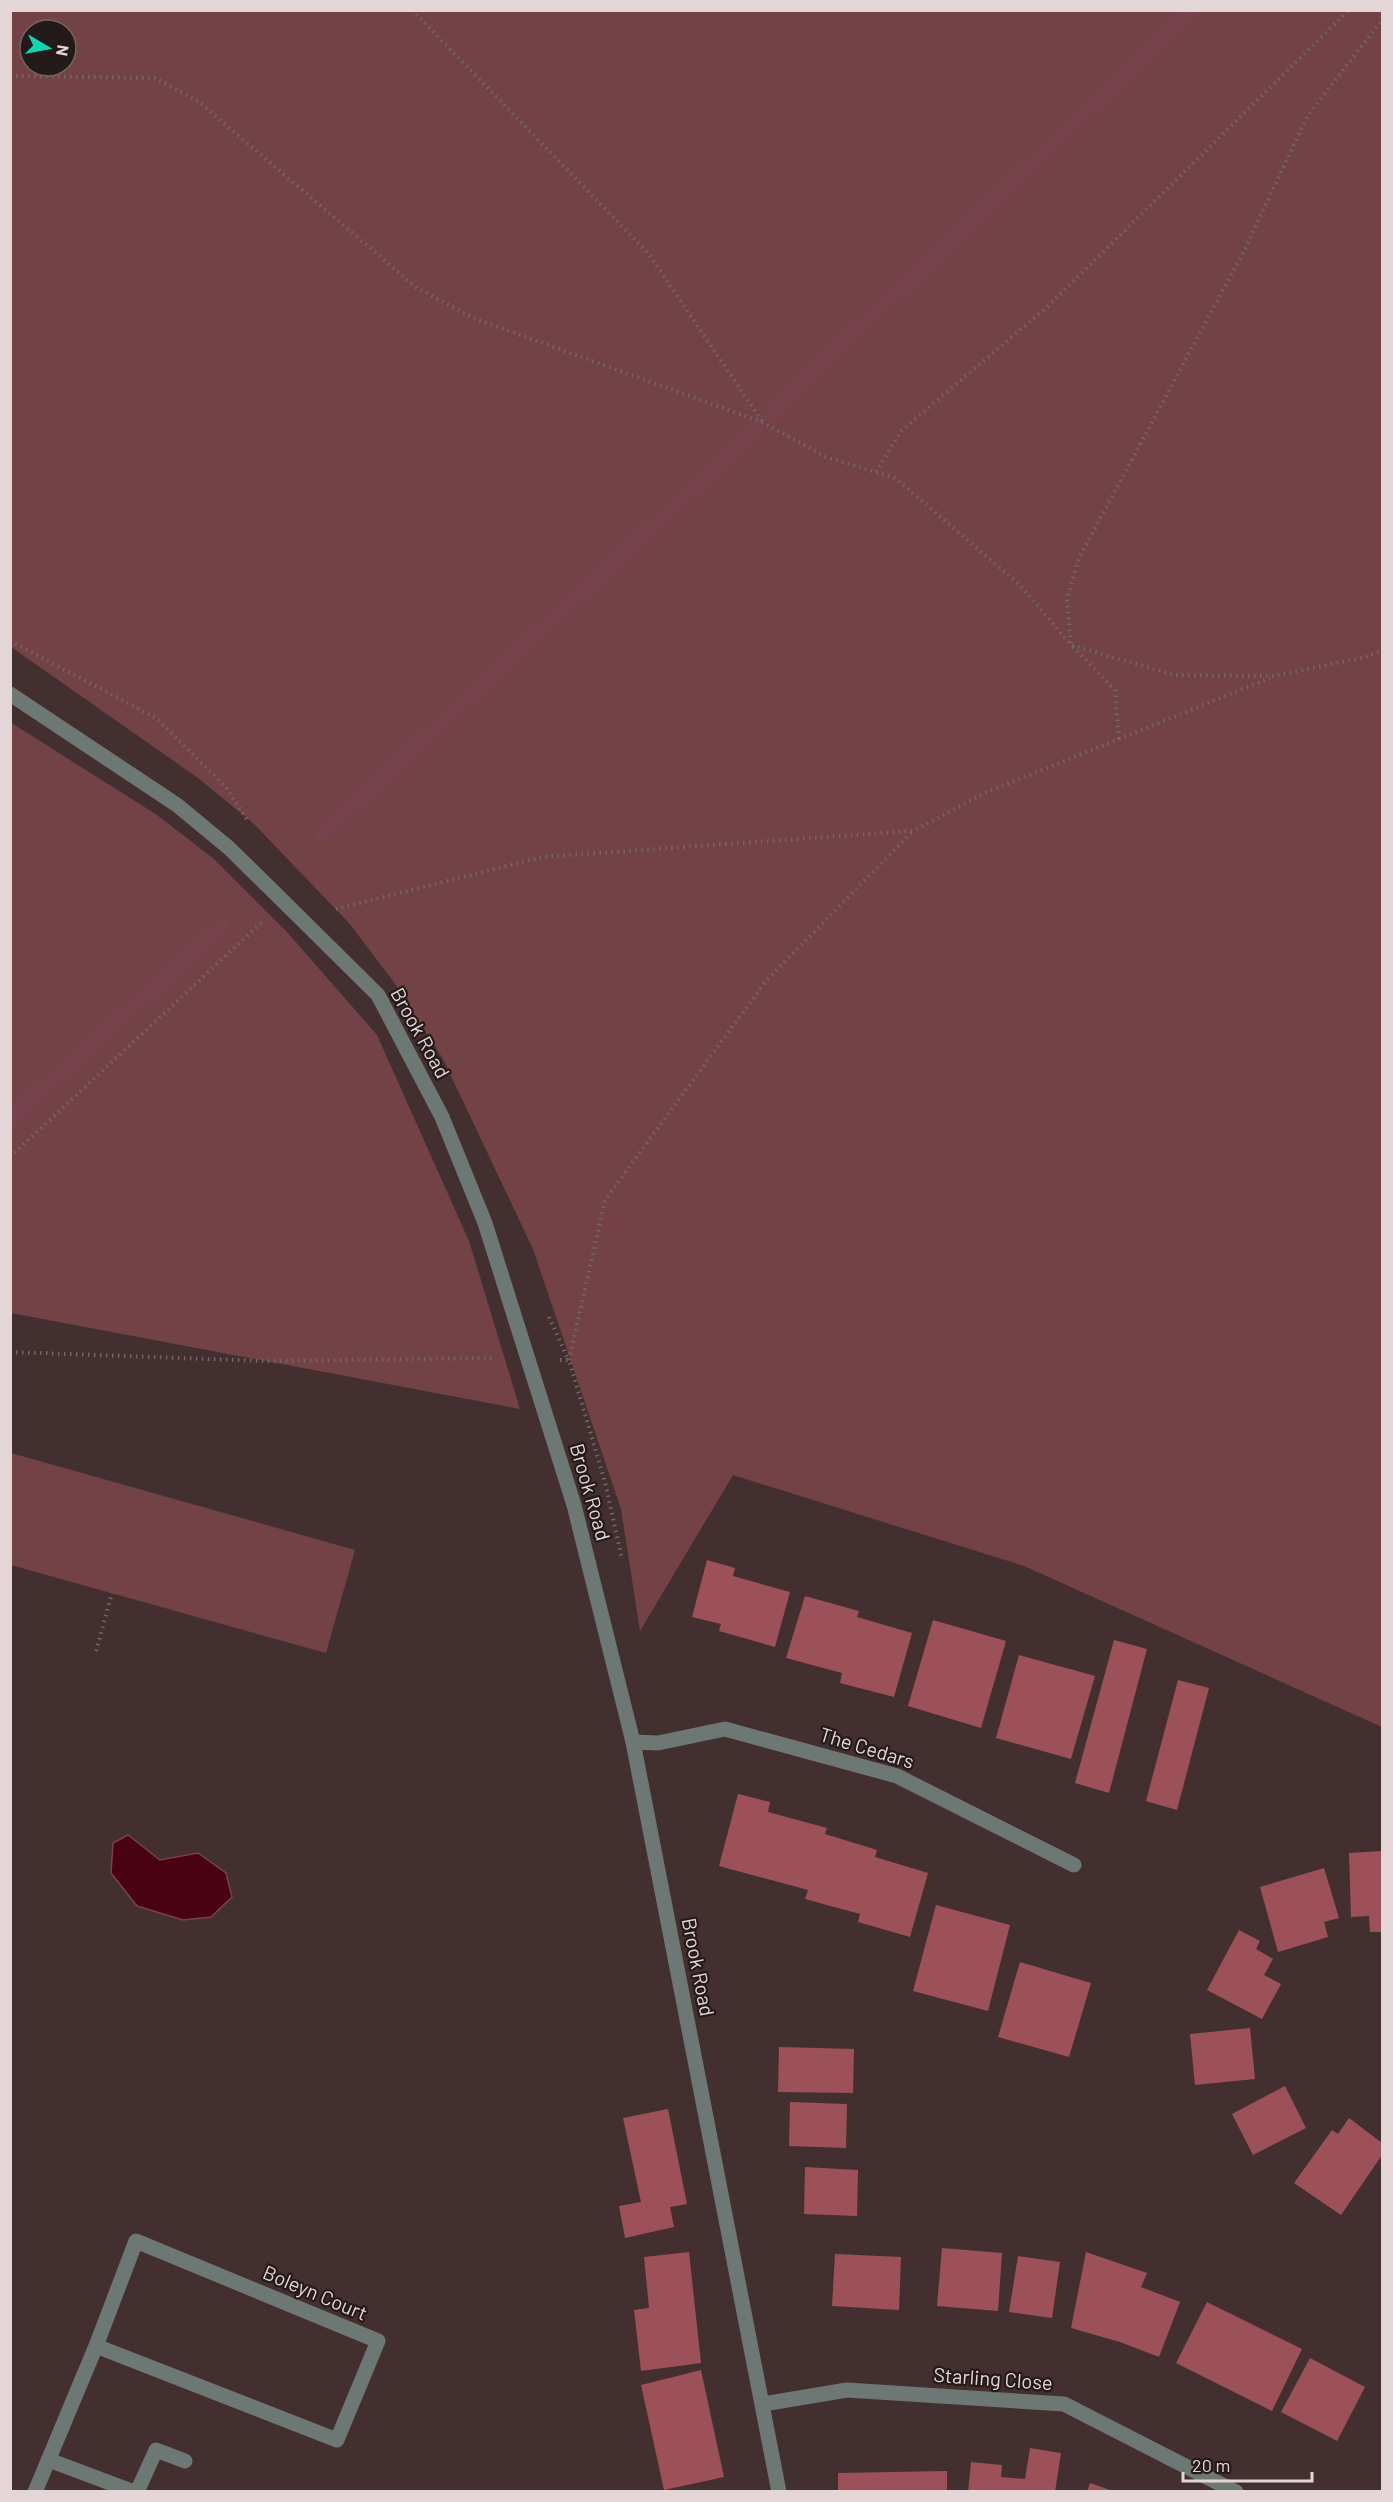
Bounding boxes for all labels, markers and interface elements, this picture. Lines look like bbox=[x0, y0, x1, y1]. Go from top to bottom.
north arrow bbox=[18, 18, 78, 78]
text: N bbox=[53, 44, 74, 58]
street label: Brook Road bbox=[386, 983, 456, 1082]
street label: Brook Road bbox=[566, 1440, 616, 1543]
street label: The Cedars bbox=[817, 1721, 917, 1773]
street label: Brook Road bbox=[678, 1916, 720, 2018]
street label: Boleyn Court bbox=[260, 2259, 371, 2325]
street label: Starling Close bbox=[933, 2362, 1054, 2394]
scale bar bbox=[1183, 2445, 1312, 2483]
text: 20 m bbox=[1192, 2454, 1230, 2476]

